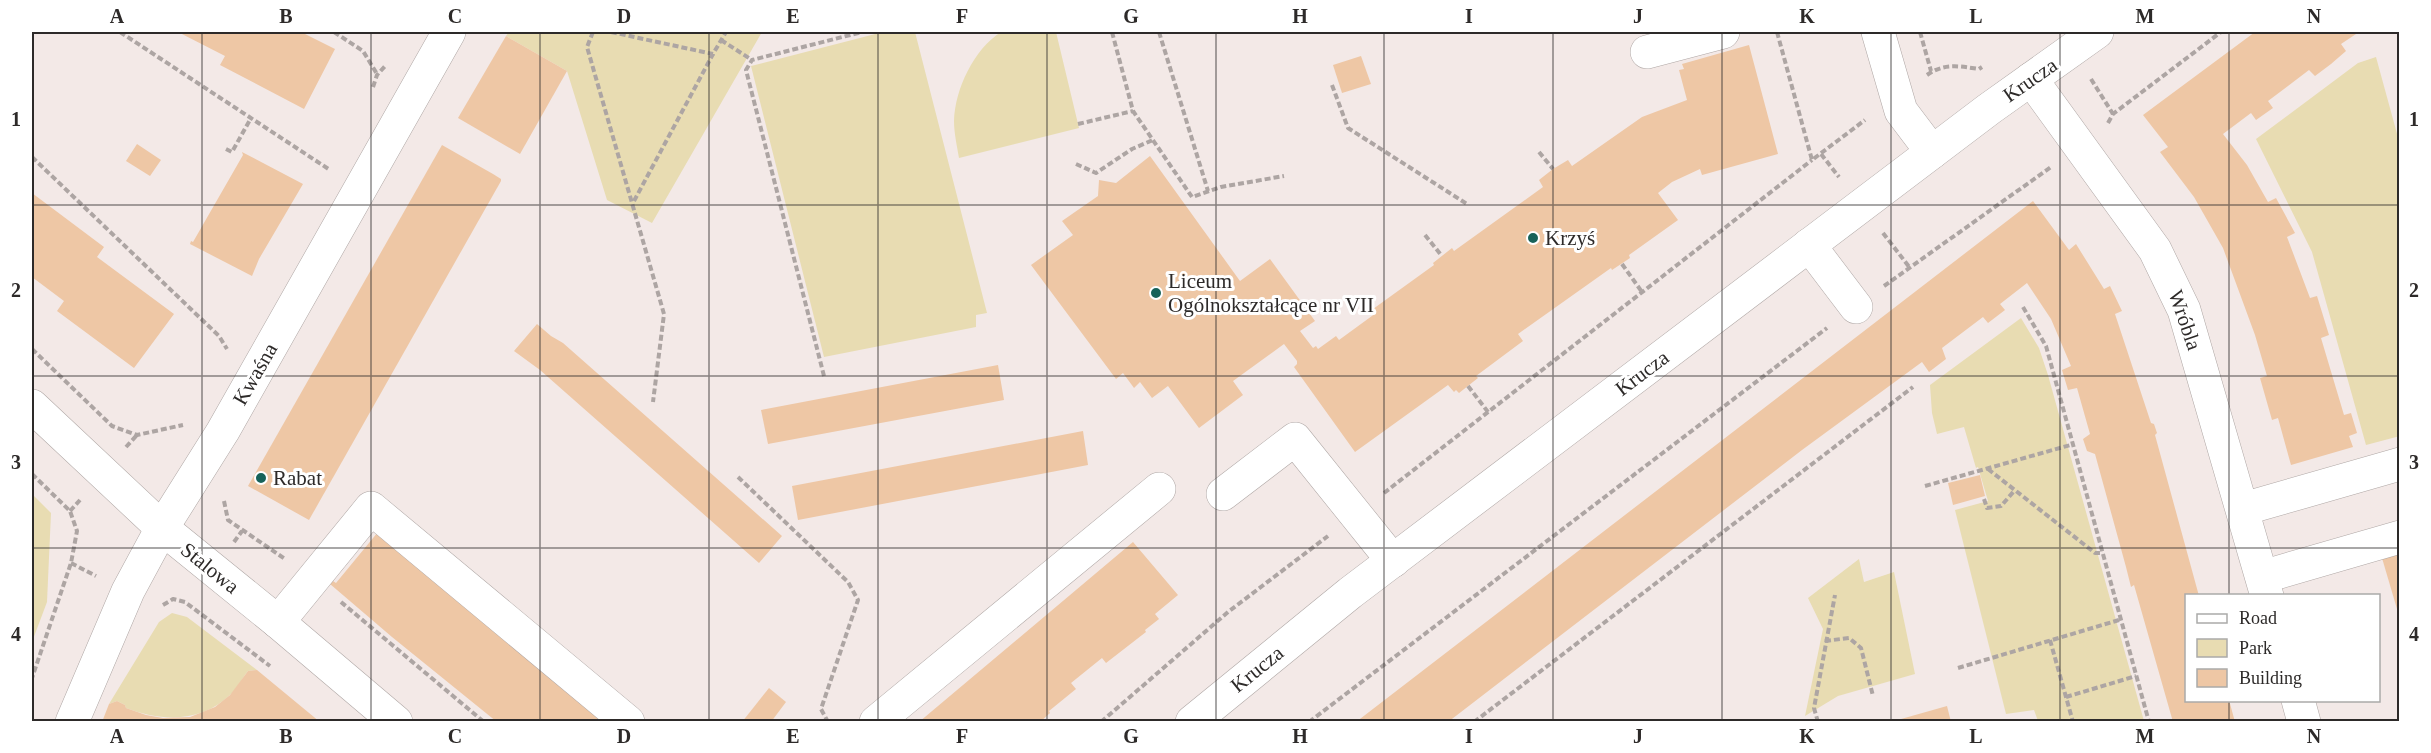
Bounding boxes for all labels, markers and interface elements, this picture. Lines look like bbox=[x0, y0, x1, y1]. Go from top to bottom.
text: A bbox=[110, 5, 125, 27]
text: B bbox=[279, 5, 293, 27]
text: C bbox=[448, 5, 462, 27]
text: D bbox=[617, 5, 631, 27]
text: E bbox=[786, 5, 800, 27]
text: F bbox=[956, 5, 968, 27]
text: G bbox=[1123, 5, 1139, 27]
text: H bbox=[1292, 5, 1308, 27]
text: I bbox=[1465, 5, 1473, 27]
text: J bbox=[1633, 5, 1643, 27]
text: K bbox=[1799, 5, 1815, 27]
text: L bbox=[1969, 5, 1983, 27]
text: M bbox=[2136, 5, 2155, 27]
text: N bbox=[2307, 5, 2322, 27]
street label: Krucza bbox=[1998, 52, 2062, 107]
text: 1 bbox=[11, 108, 21, 130]
text: 1 bbox=[2409, 108, 2419, 130]
place label: Krzyś bbox=[1545, 226, 1595, 250]
marker: Krzyś bbox=[1526, 231, 1540, 245]
place label: Liceum Ogólnokształcące nr VII bbox=[1168, 269, 1374, 317]
text: 2 bbox=[11, 279, 21, 301]
text: 2 bbox=[2409, 279, 2419, 301]
marker: Liceum Ogólnokształcące nr VII bbox=[1149, 286, 1163, 300]
street label: Wróbla bbox=[2164, 287, 2207, 354]
street label: Kwaśna bbox=[228, 338, 283, 409]
street label: Krucza bbox=[1611, 345, 1674, 401]
text: 3 bbox=[11, 451, 21, 473]
text: 3 bbox=[2409, 451, 2419, 473]
place label: Rabat bbox=[273, 466, 322, 490]
marker: Rabat bbox=[254, 471, 268, 485]
street label: Stalowa bbox=[176, 537, 244, 599]
legend bbox=[2185, 594, 2380, 702]
text: Road bbox=[2239, 608, 2277, 628]
text: 4 bbox=[11, 623, 21, 645]
text: 4 bbox=[2409, 623, 2419, 645]
text: Park bbox=[2239, 638, 2272, 658]
street label: Krucza bbox=[1226, 640, 1289, 697]
text: Building bbox=[2239, 668, 2302, 688]
text: A bbox=[110, 725, 125, 747]
text: B bbox=[279, 725, 293, 747]
text: C bbox=[448, 725, 462, 747]
text: D bbox=[617, 725, 631, 747]
text: E bbox=[786, 725, 800, 747]
text: F bbox=[956, 725, 968, 747]
text: G bbox=[1123, 725, 1139, 747]
text: H bbox=[1292, 725, 1308, 747]
text: I bbox=[1465, 725, 1473, 747]
text: J bbox=[1633, 725, 1643, 747]
text: K bbox=[1799, 725, 1815, 747]
text: L bbox=[1969, 725, 1983, 747]
text: M bbox=[2136, 725, 2155, 747]
text: N bbox=[2307, 725, 2322, 747]

